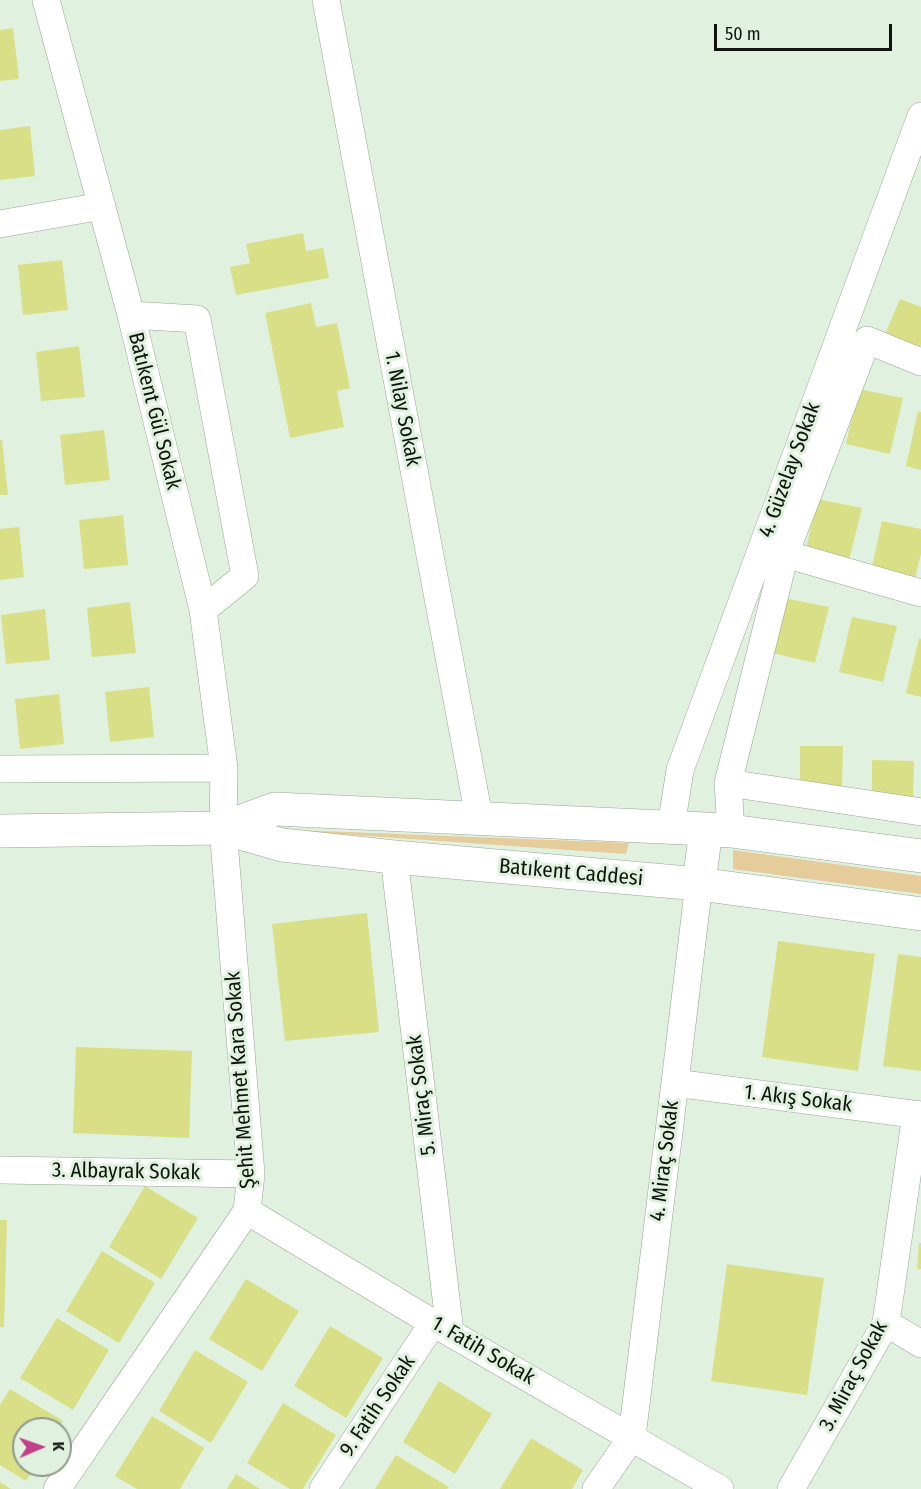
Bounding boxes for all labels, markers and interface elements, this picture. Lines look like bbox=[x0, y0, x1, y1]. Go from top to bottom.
scale bar bbox=[717, 12, 896, 50]
text: 50 m bbox=[725, 23, 761, 45]
street label: Batıkent Gül Sokak bbox=[122, 330, 186, 492]
street label: 1. Nilay Sokak bbox=[379, 349, 425, 469]
street label: 4. Güzelay Sokak bbox=[754, 399, 826, 541]
street label: Batıkent Caddesi bbox=[498, 854, 644, 892]
street label: Şehit Mehmet Kara Sokak bbox=[221, 970, 261, 1190]
street label: 5. Miraç Sokak bbox=[402, 1033, 442, 1157]
street label: 1. Akış Sokak bbox=[743, 1080, 853, 1118]
street label: 4. Miraç Sokak bbox=[645, 1099, 685, 1223]
street label: 3. Albayrak Sokak bbox=[52, 1158, 200, 1186]
street label: 1. Fatih Sokak bbox=[427, 1311, 539, 1391]
street label: 3. Miraç Sokak bbox=[814, 1317, 894, 1435]
street label: 9. Fatih Sokak bbox=[335, 1350, 421, 1462]
north arrow bbox=[12, 1417, 72, 1477]
text: K bbox=[49, 1441, 68, 1451]

